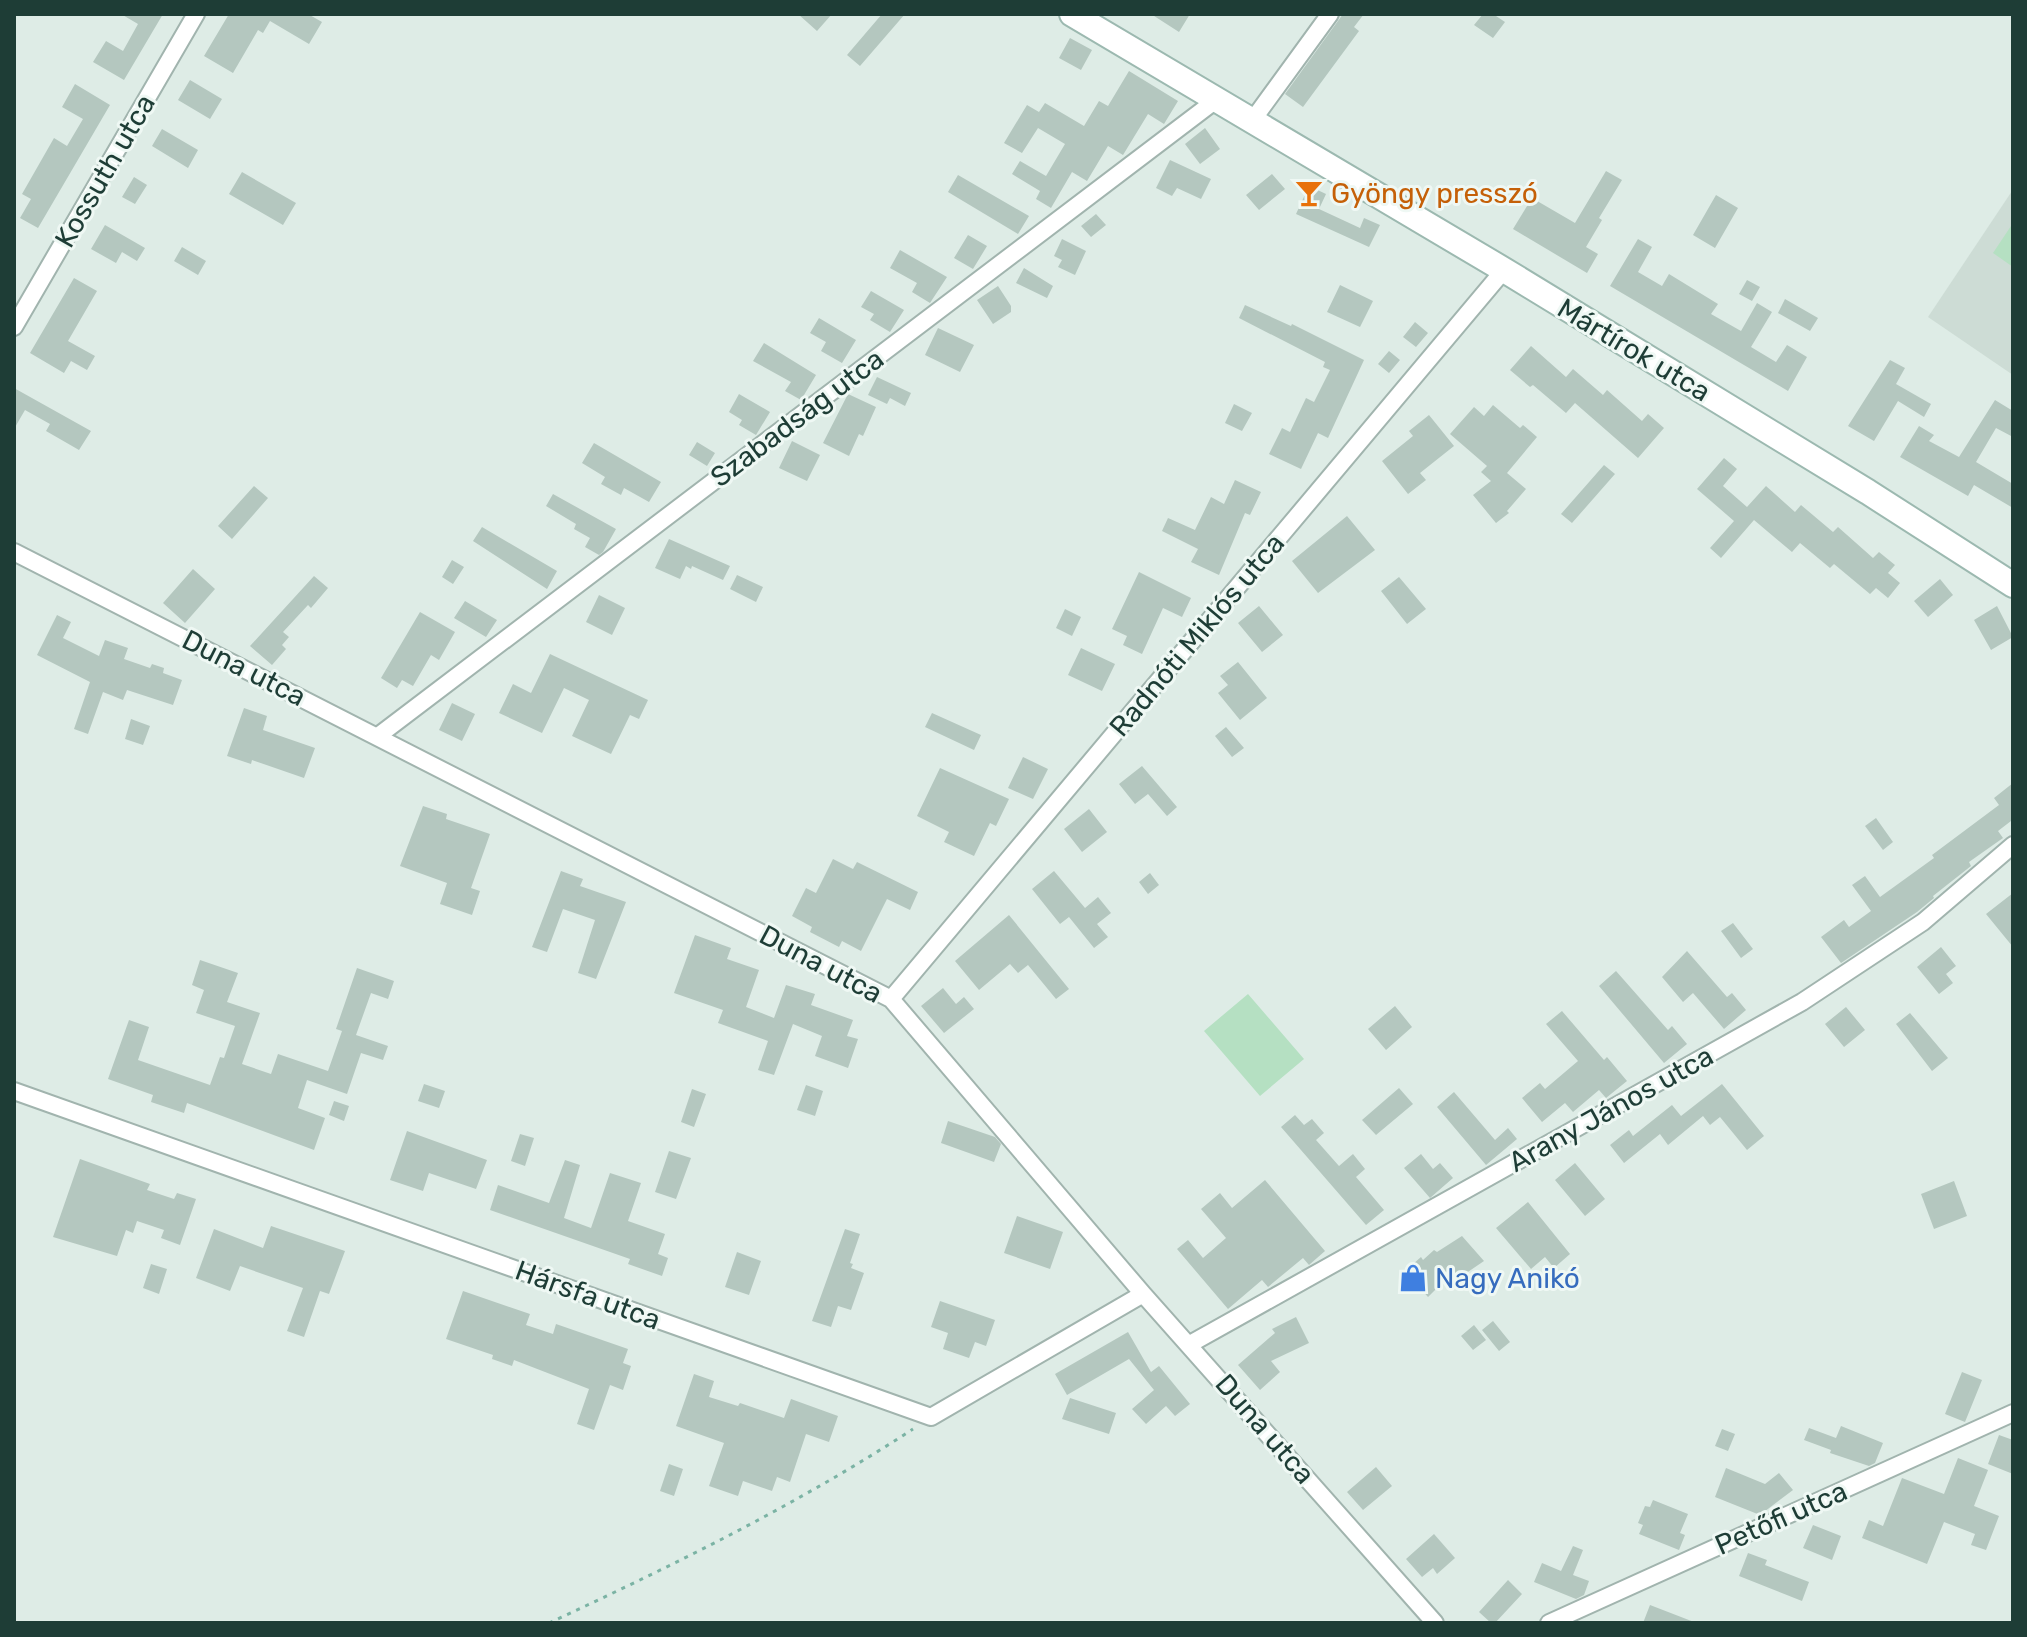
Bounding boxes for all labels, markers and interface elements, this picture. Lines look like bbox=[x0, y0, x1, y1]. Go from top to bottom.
street label: Kossuth utca bbox=[48, 89, 162, 253]
place label: Gyöngy presszó bbox=[1331, 177, 1538, 210]
bar icon: Gyöngy presszó bbox=[1294, 178, 1324, 208]
street label: Mártírok utca bbox=[1552, 291, 1716, 409]
street label: Szabadság utca bbox=[704, 342, 890, 494]
street label: Radnóti Miklós utca bbox=[1103, 527, 1291, 743]
street label: Duna utca bbox=[177, 623, 311, 713]
street label: Duna utca bbox=[754, 918, 888, 1010]
street label: Arany János utca bbox=[1503, 1039, 1719, 1179]
street label: Hársfa utca bbox=[511, 1254, 665, 1336]
place label: Nagy Anikó bbox=[1435, 1262, 1580, 1295]
shop icon: Nagy Anikó bbox=[1398, 1263, 1428, 1293]
street label: Duna utca bbox=[1209, 1368, 1321, 1490]
street label: Petőfi utca bbox=[1710, 1474, 1852, 1562]

